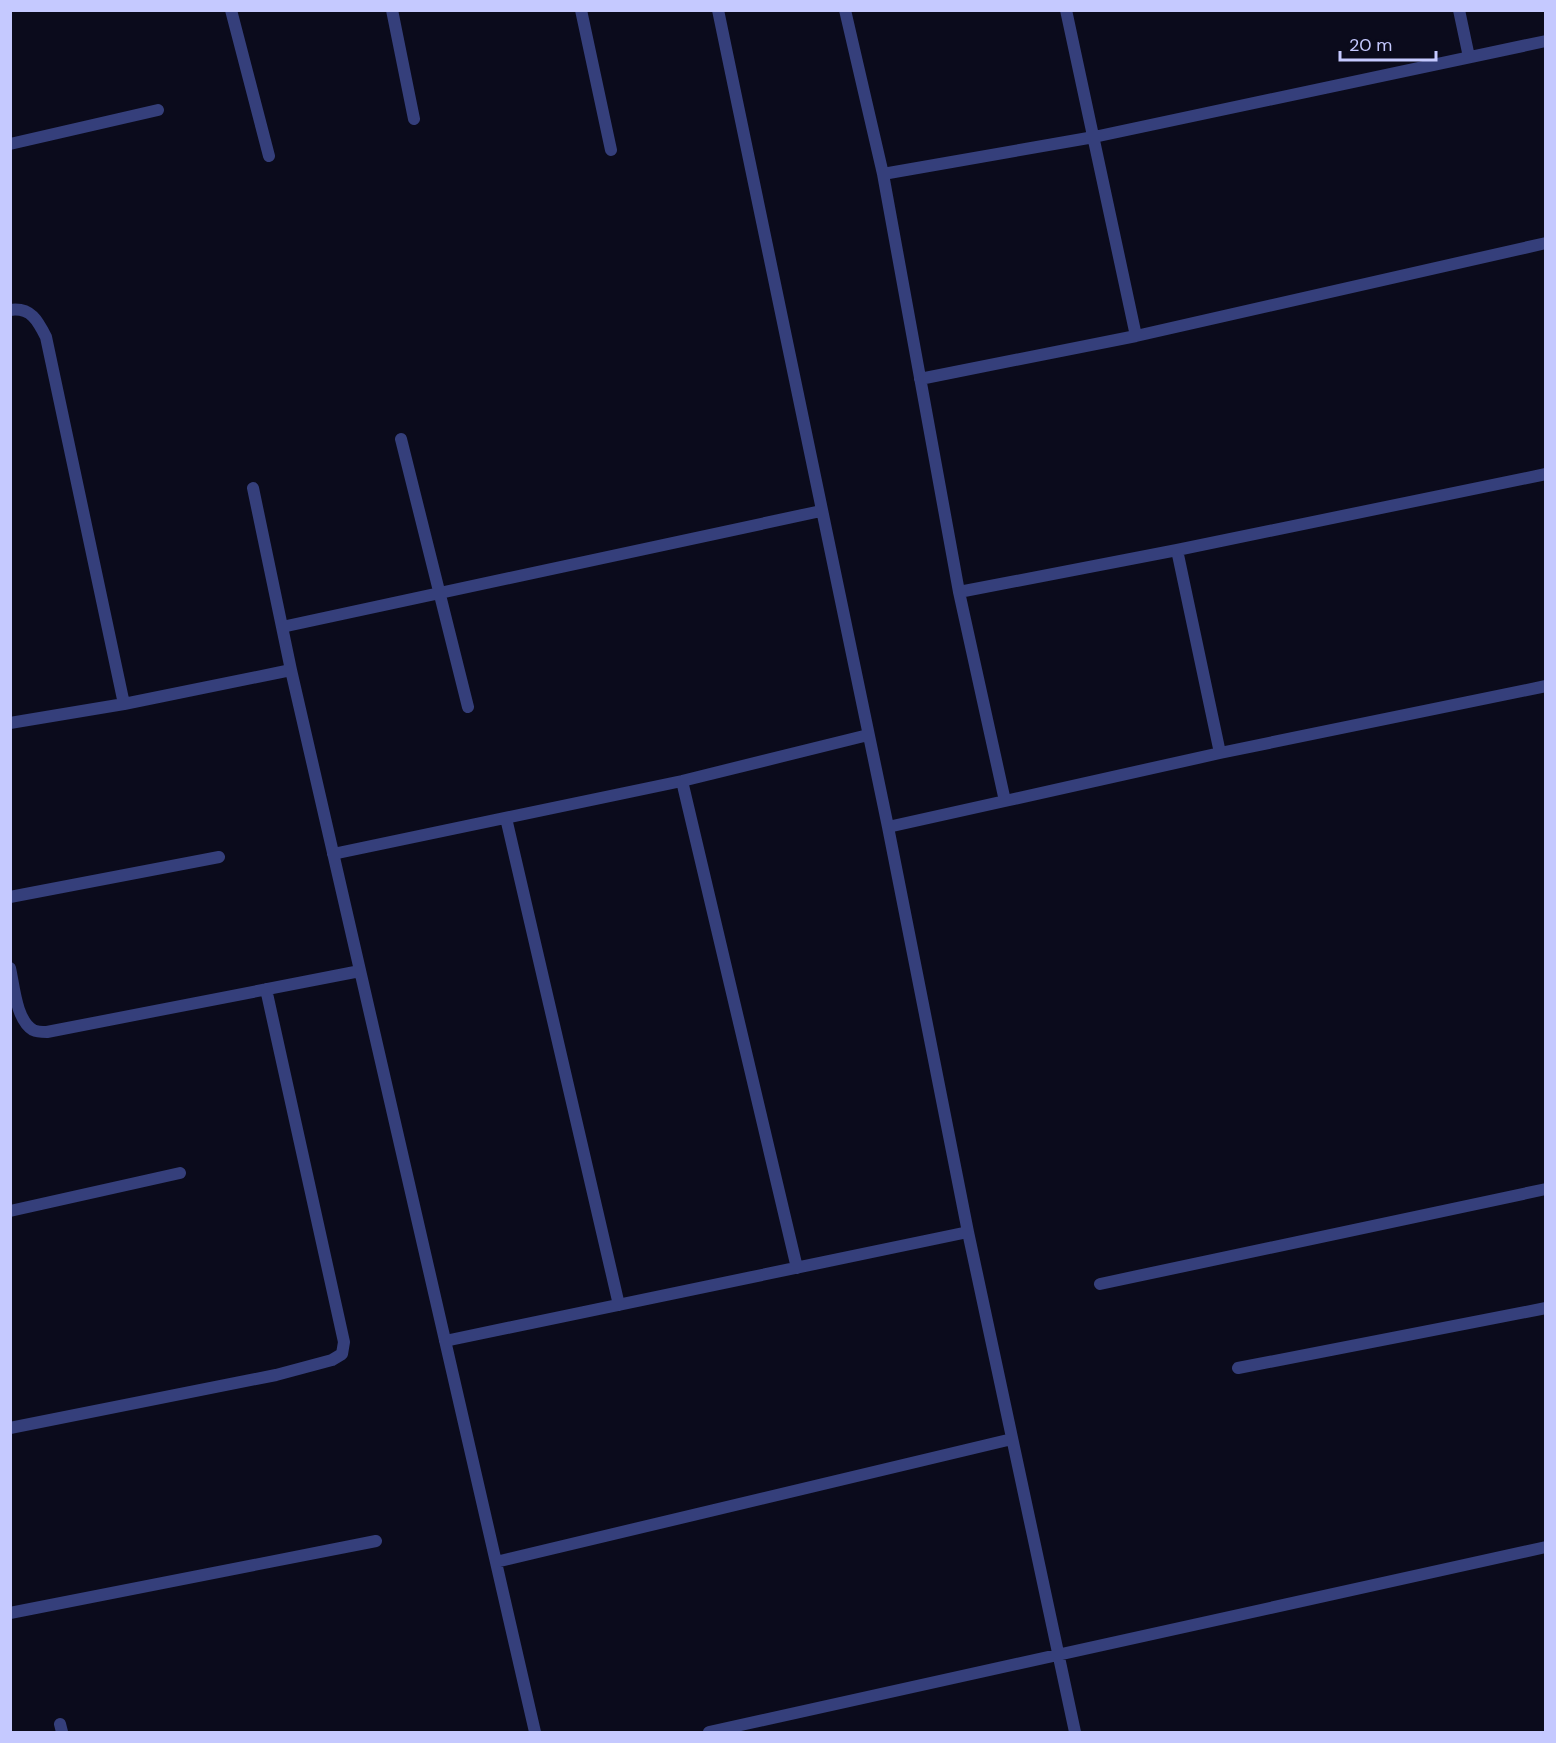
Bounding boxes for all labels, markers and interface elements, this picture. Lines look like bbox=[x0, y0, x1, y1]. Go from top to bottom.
scale bar bbox=[1340, 24, 1436, 62]
text: 20 m bbox=[1349, 33, 1392, 57]

